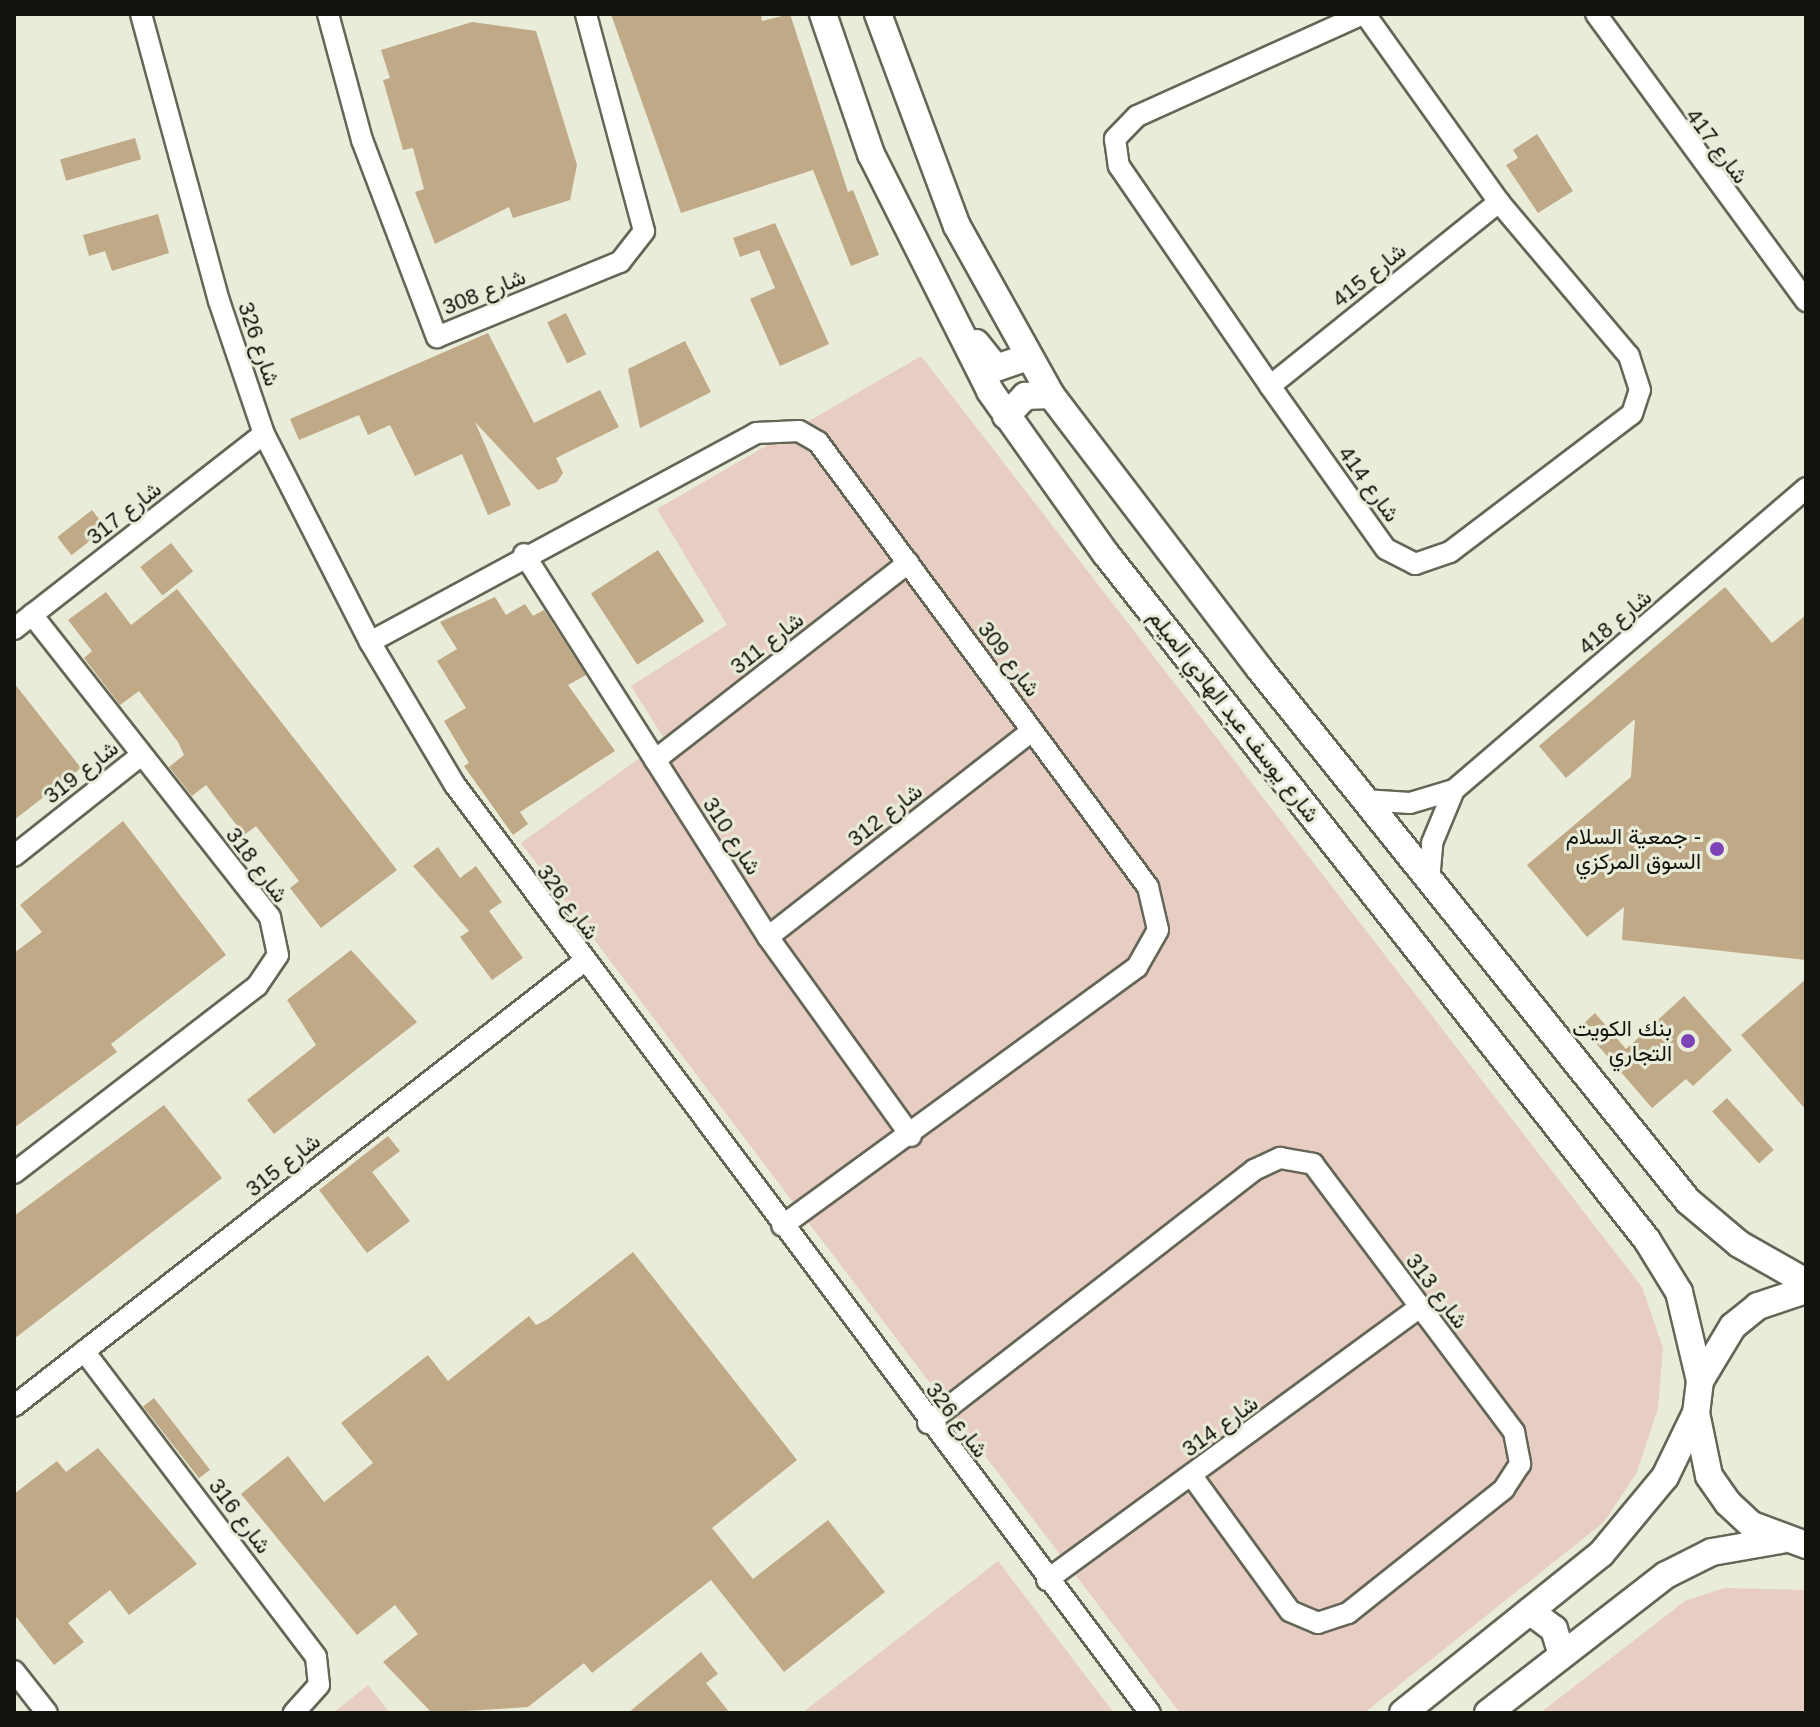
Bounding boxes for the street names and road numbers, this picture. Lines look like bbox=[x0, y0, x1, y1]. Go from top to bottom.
street label: شارع 417 bbox=[1680, 103, 1754, 189]
street label: شارع 415 bbox=[1327, 237, 1411, 313]
street label: شارع 308 bbox=[439, 263, 529, 321]
street label: شارع 326 bbox=[232, 299, 286, 389]
street label: شارع 414 bbox=[1333, 441, 1405, 527]
street label: شارع 317 bbox=[82, 476, 166, 550]
street label: شارع 418 bbox=[1573, 584, 1657, 660]
street label: شارع يوسف عبد الهادي الميلم bbox=[1143, 605, 1325, 827]
street label: شارع 311 bbox=[725, 606, 809, 680]
street label: شارع 309 bbox=[972, 616, 1046, 702]
street label: شارع 319 bbox=[39, 735, 123, 809]
street label: شارع 312 bbox=[843, 778, 927, 852]
street label: شارع 310 bbox=[697, 792, 767, 880]
street label: شارع 318 bbox=[220, 822, 294, 908]
street label: شارع 326 bbox=[531, 859, 605, 945]
street label: شارع 315 bbox=[241, 1128, 325, 1202]
street label: شارع 313 bbox=[1400, 1248, 1474, 1334]
street label: شارع 326 bbox=[920, 1377, 994, 1463]
street label: شارع 314 bbox=[1177, 1390, 1263, 1462]
street label: شارع 316 bbox=[203, 1473, 277, 1559]

